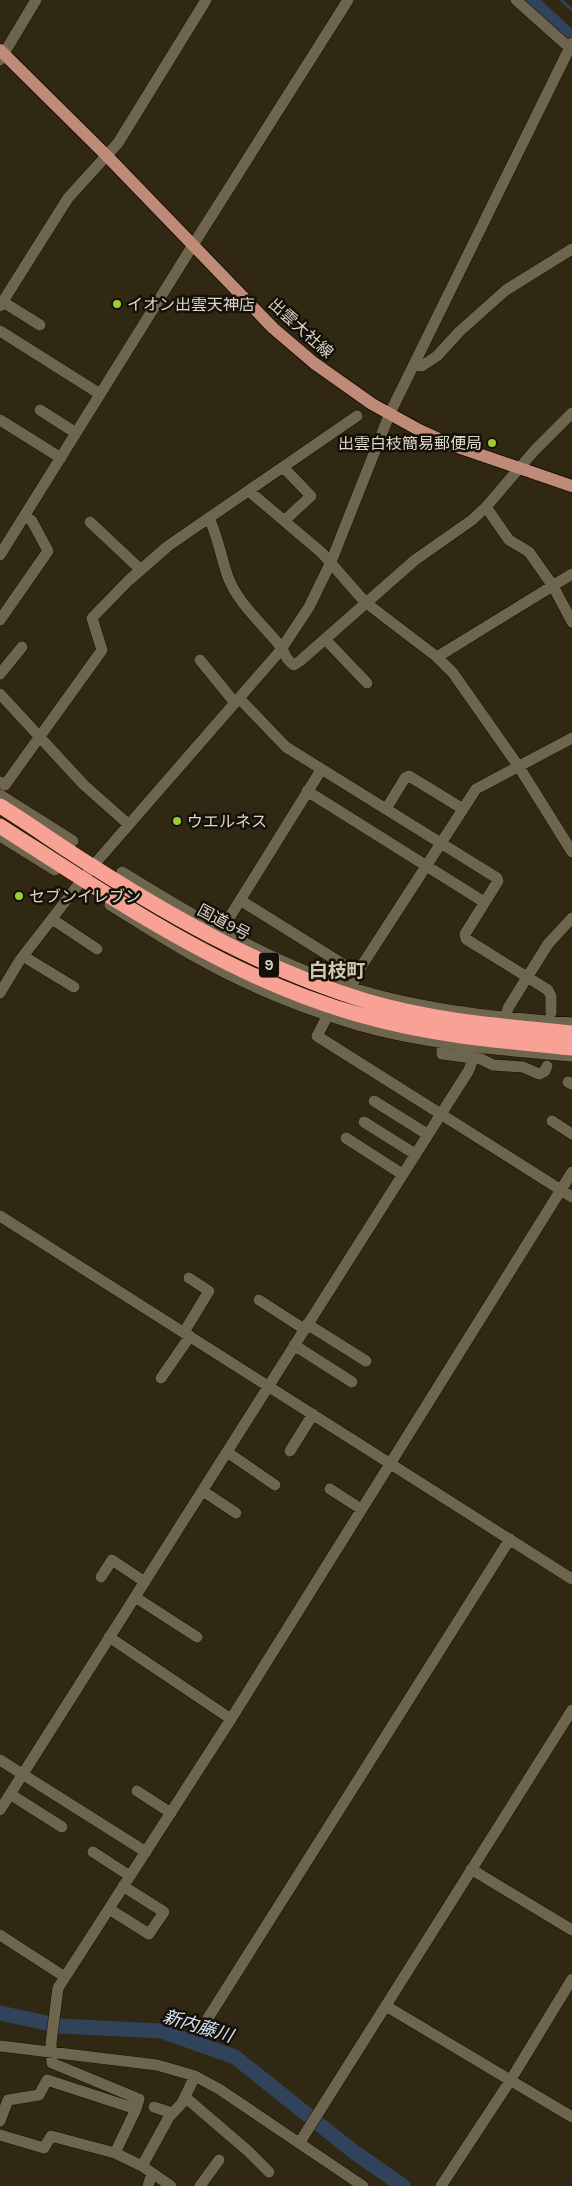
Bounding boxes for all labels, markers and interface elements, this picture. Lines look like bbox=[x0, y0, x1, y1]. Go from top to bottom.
street label: 出雲大社線 bbox=[265, 294, 337, 362]
place label: イオン出雲天神店 bbox=[127, 295, 255, 314]
marker: イオン出雲天神店 bbox=[111, 298, 123, 310]
place label: 出雲白枝簡易郵便局 bbox=[338, 434, 482, 453]
marker: 出雲白枝簡易郵便局 bbox=[486, 437, 498, 449]
place label: ウエルネス bbox=[187, 812, 267, 831]
marker: ウエルネス bbox=[171, 815, 183, 827]
place label: セブンイレブン bbox=[29, 887, 141, 906]
marker: セブンイレブン bbox=[13, 890, 25, 902]
street label: 国道9号 bbox=[194, 900, 254, 944]
road number: 9 bbox=[259, 952, 279, 978]
district label: 白枝町 bbox=[308, 960, 366, 982]
water label: 新内藤川 bbox=[160, 2005, 238, 2048]

